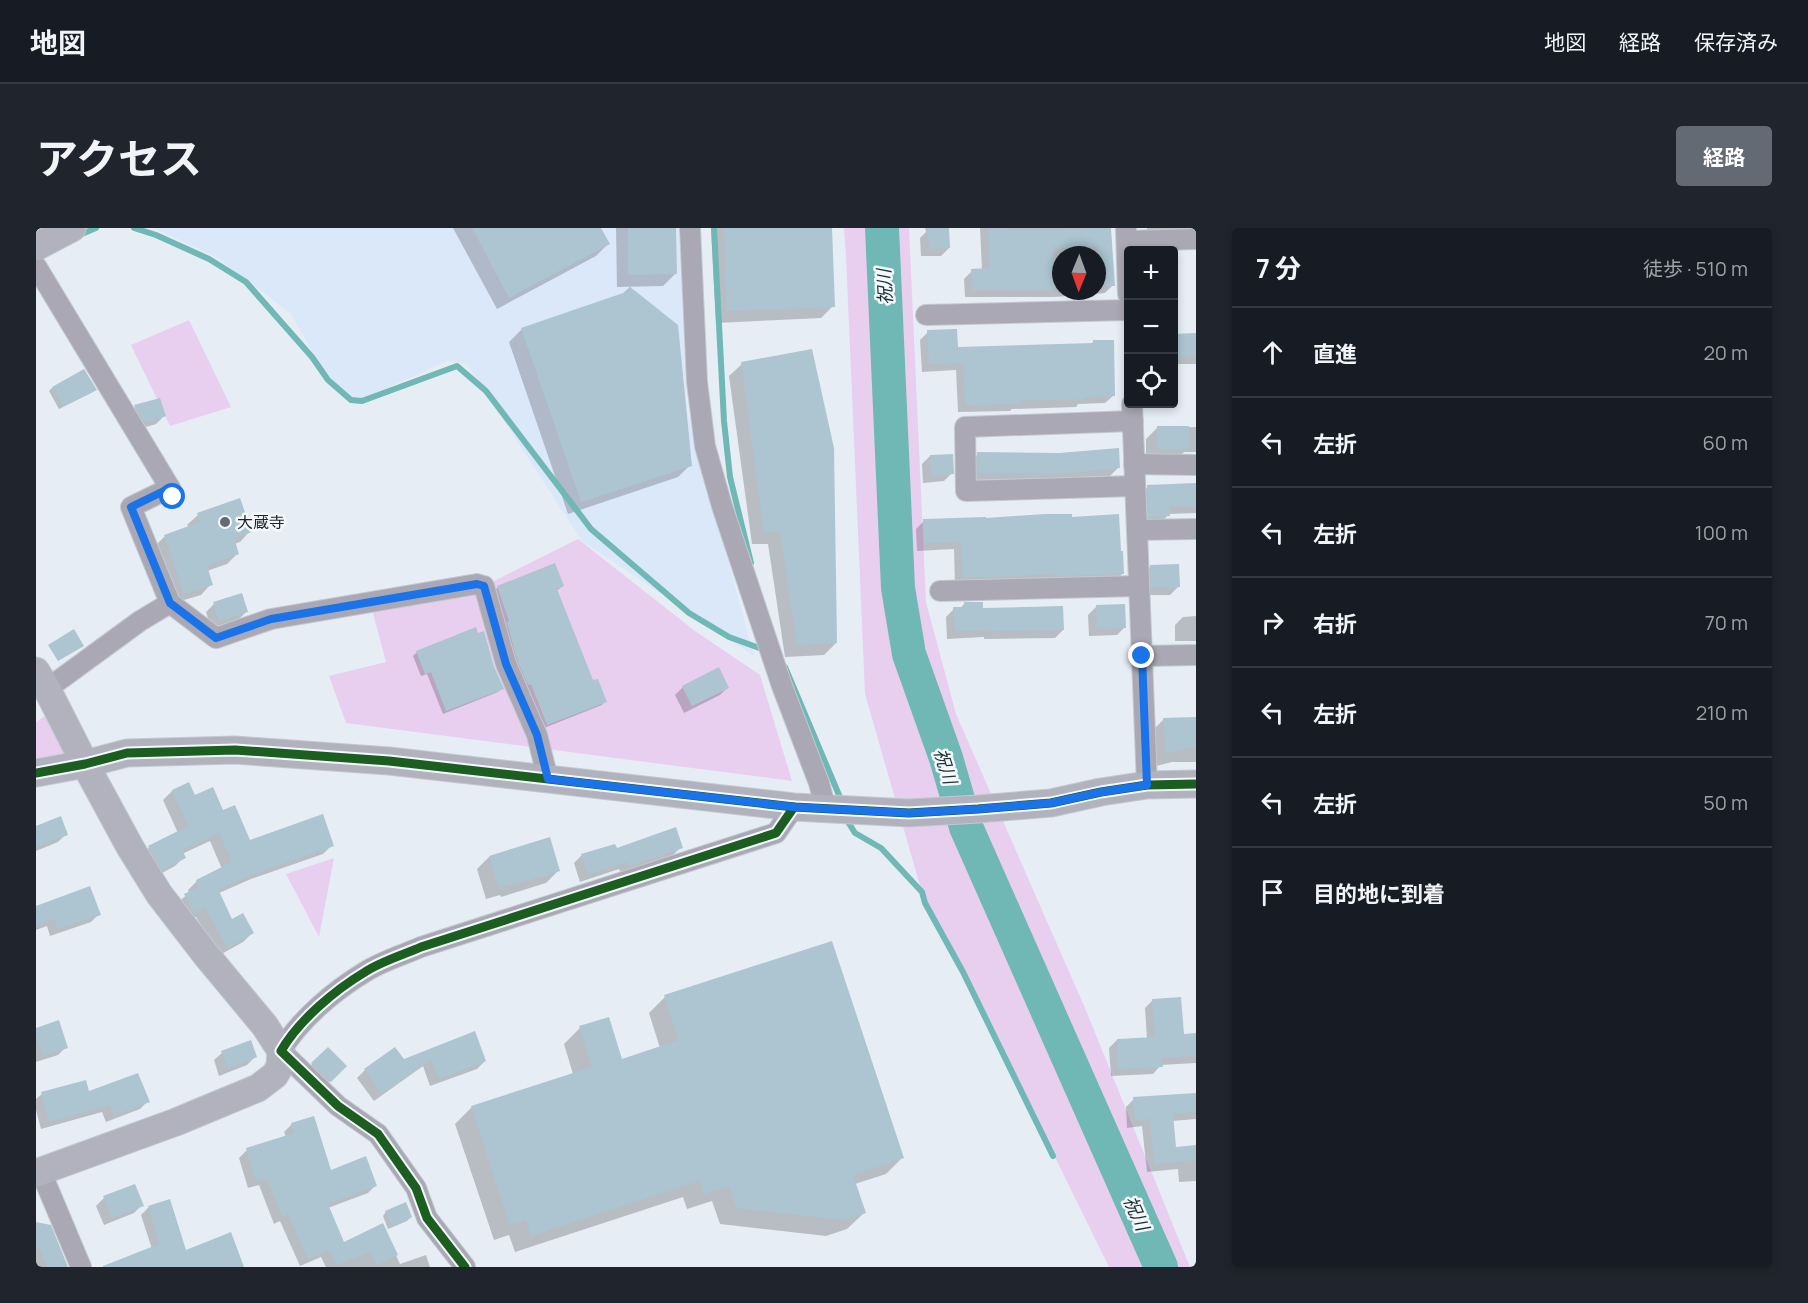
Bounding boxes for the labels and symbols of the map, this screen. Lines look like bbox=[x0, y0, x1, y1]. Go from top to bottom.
north arrow bbox=[1052, 246, 1106, 300]
water label: 祝川 bbox=[871, 266, 897, 306]
route start bbox=[159, 483, 185, 509]
place label: 大蔵寺 bbox=[237, 511, 285, 533]
marker: 大蔵寺 bbox=[218, 515, 232, 529]
route end bbox=[1128, 642, 1154, 668]
water label: 祝川 bbox=[929, 745, 964, 789]
water label: 祝川 bbox=[1119, 1192, 1156, 1236]

